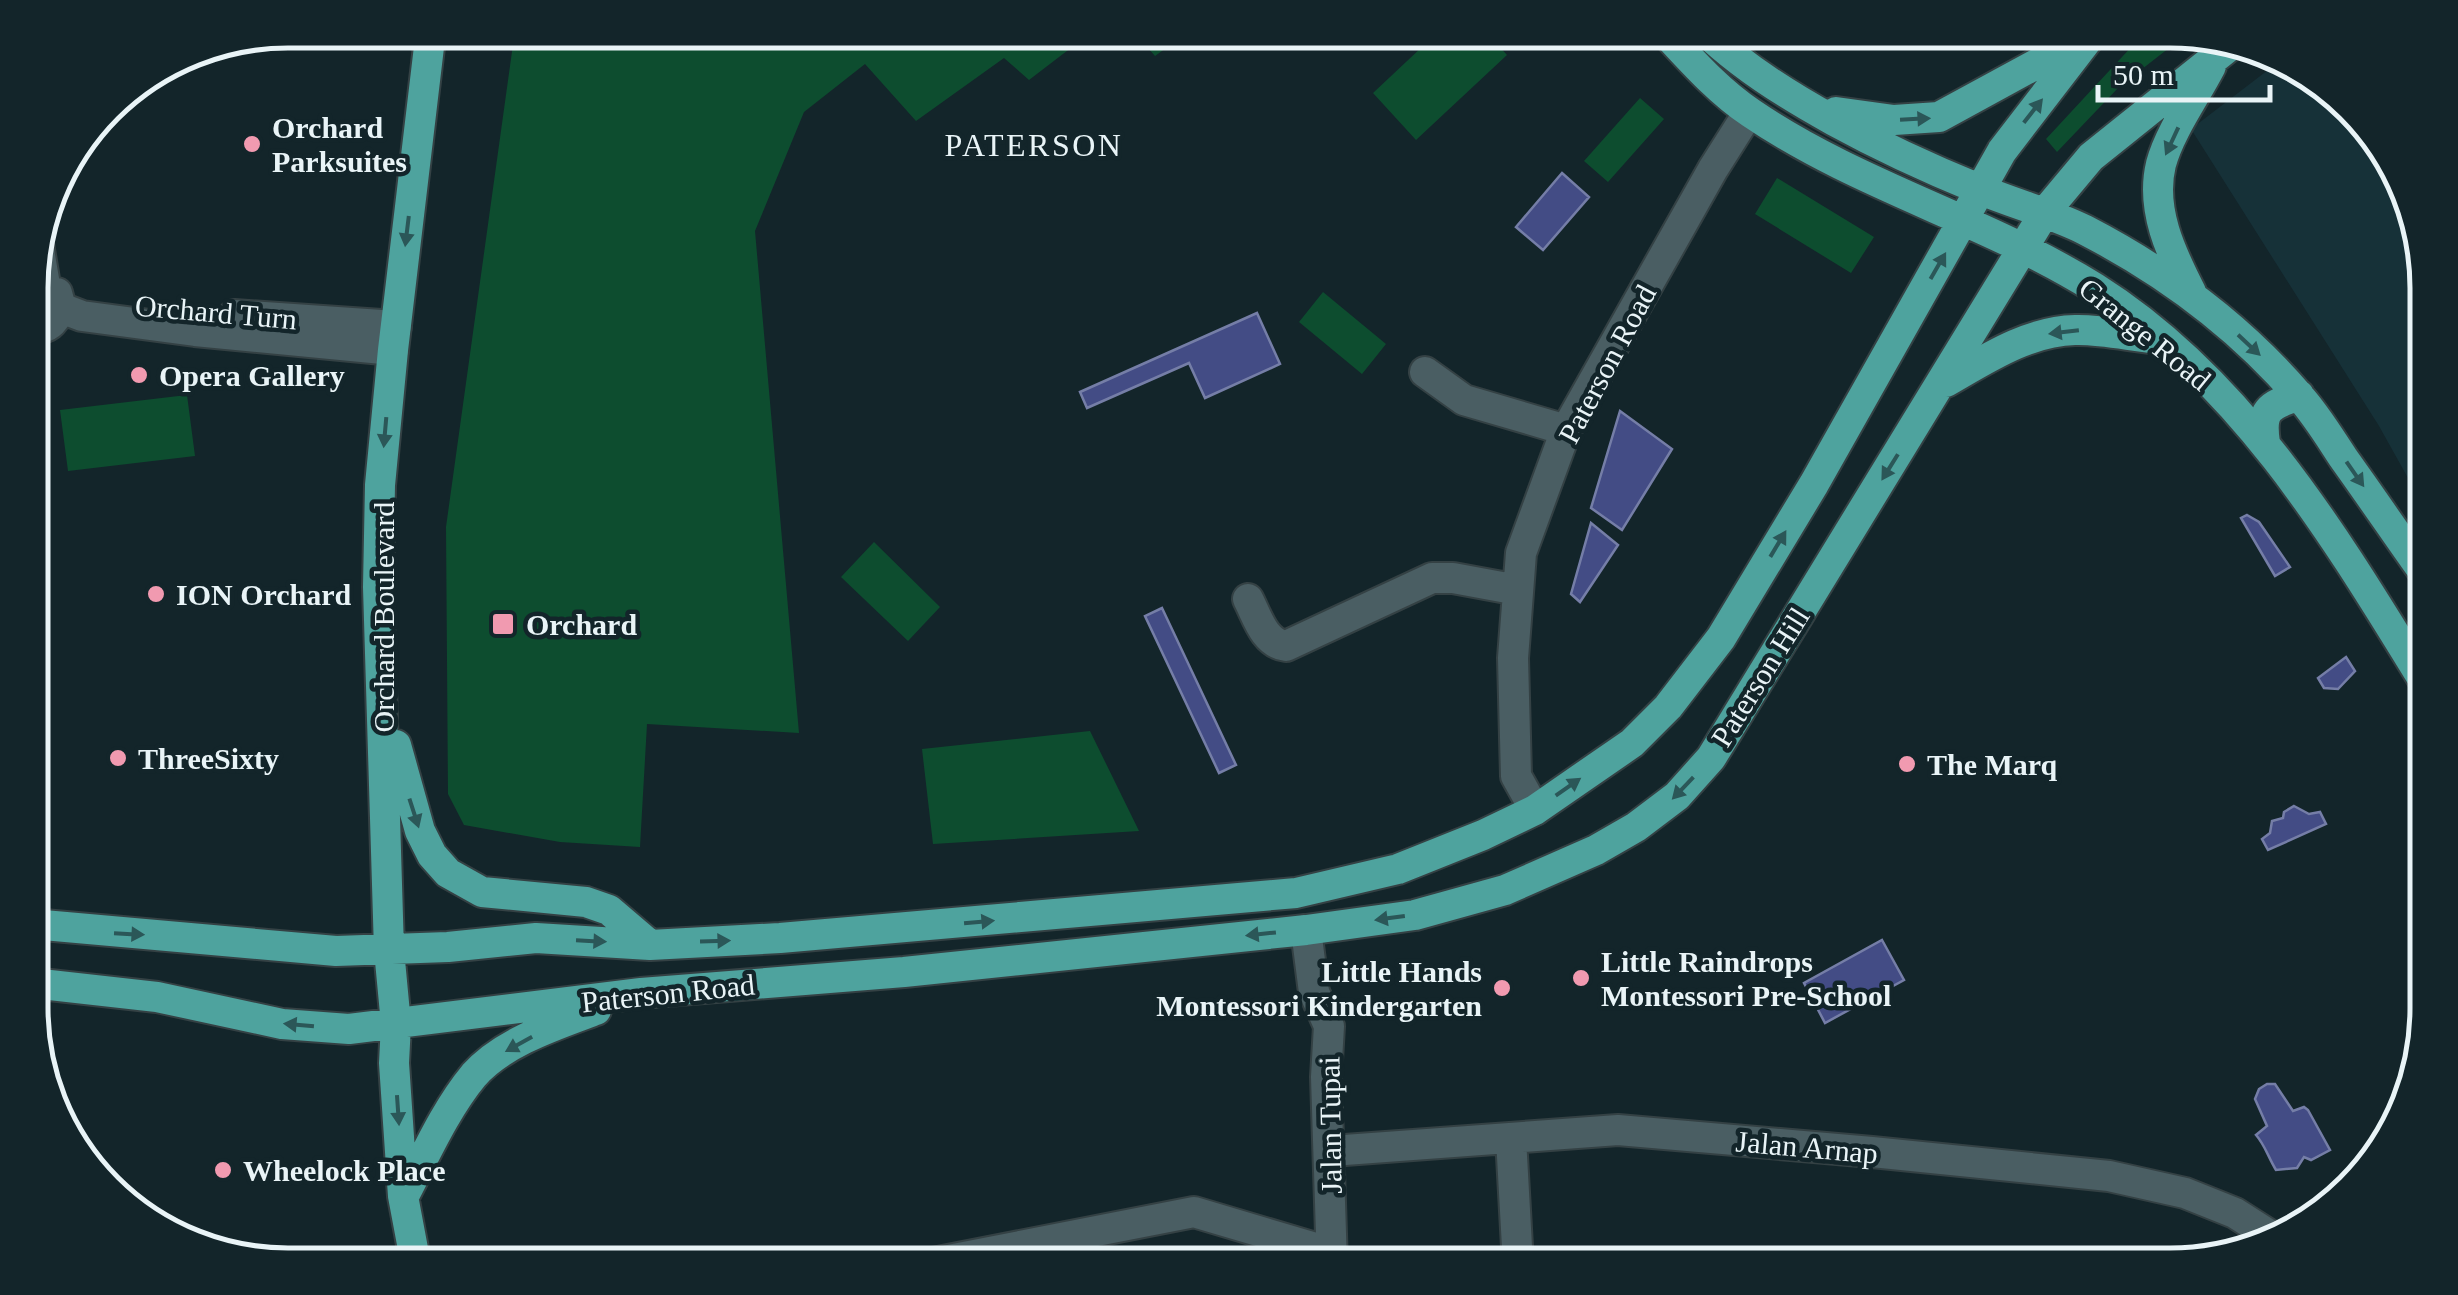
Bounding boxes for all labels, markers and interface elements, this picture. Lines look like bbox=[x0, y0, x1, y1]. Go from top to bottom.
scale bar bbox=[2098, 40, 2270, 102]
text: 50 m bbox=[2113, 58, 2174, 91]
one-way arrow bbox=[2022, 98, 2043, 124]
one-way arrow bbox=[1900, 110, 1932, 126]
place label: Orchard Parksuites bbox=[272, 111, 407, 178]
district label: PATERSON bbox=[945, 127, 1123, 163]
one-way arrow bbox=[2164, 127, 2181, 156]
marker: Orchard Parksuites bbox=[241, 133, 263, 155]
one-way arrow bbox=[399, 216, 415, 247]
one-way arrow bbox=[1928, 252, 1946, 280]
street label: Grange Road bbox=[2073, 271, 2217, 397]
street label: Paterson Road bbox=[1552, 279, 1662, 449]
street label: Orchard Turn bbox=[134, 288, 298, 336]
one-way arrow bbox=[2048, 324, 2080, 340]
one-way arrow bbox=[2237, 333, 2261, 356]
place label: Opera Gallery bbox=[159, 359, 345, 392]
marker: Opera Gallery bbox=[128, 364, 150, 386]
one-way arrow bbox=[377, 416, 393, 448]
one-way arrow bbox=[1881, 453, 1900, 480]
one-way arrow bbox=[2345, 461, 2364, 488]
street label: Orchard Boulevard bbox=[367, 502, 400, 732]
one-way arrow bbox=[1769, 530, 1786, 558]
place label: ION Orchard bbox=[176, 578, 352, 611]
marker: ION Orchard bbox=[145, 583, 167, 605]
street label: Paterson Hill bbox=[1704, 601, 1816, 753]
place label: Orchard bbox=[526, 608, 637, 641]
marker: Orchard bbox=[490, 611, 516, 637]
place label: ThreeSixty bbox=[138, 742, 279, 775]
marker: ThreeSixty bbox=[107, 747, 129, 769]
place label: The Marq bbox=[1927, 748, 2058, 781]
marker: The Marq bbox=[1896, 753, 1918, 775]
one-way arrow bbox=[1672, 776, 1695, 800]
one-way arrow bbox=[1555, 778, 1582, 797]
one-way arrow bbox=[408, 798, 423, 828]
one-way arrow bbox=[1374, 911, 1406, 927]
one-way arrow bbox=[963, 913, 995, 929]
one-way arrow bbox=[114, 926, 146, 942]
one-way arrow bbox=[1244, 927, 1276, 943]
one-way arrow bbox=[700, 932, 732, 948]
one-way arrow bbox=[575, 933, 607, 949]
place label: Little Raindrops Montessori Pre-School bbox=[1601, 945, 1891, 1012]
place label: Little Hands Montessori Kindergarten bbox=[1156, 955, 1482, 1022]
street label: Paterson Road bbox=[580, 967, 756, 1019]
marker: Little Raindrops Montessori Pre-School bbox=[1570, 967, 1592, 989]
marker: Little Hands Montessori Kindergarten bbox=[1491, 977, 1513, 999]
one-way arrow bbox=[282, 1016, 314, 1032]
one-way arrow bbox=[505, 1036, 534, 1053]
street label: Jalan Tupai bbox=[1312, 1056, 1348, 1194]
one-way arrow bbox=[390, 1095, 406, 1126]
street label: Jalan Arnap bbox=[1735, 1124, 1879, 1170]
place label: Wheelock Place bbox=[243, 1154, 445, 1187]
marker: Wheelock Place bbox=[212, 1159, 234, 1181]

